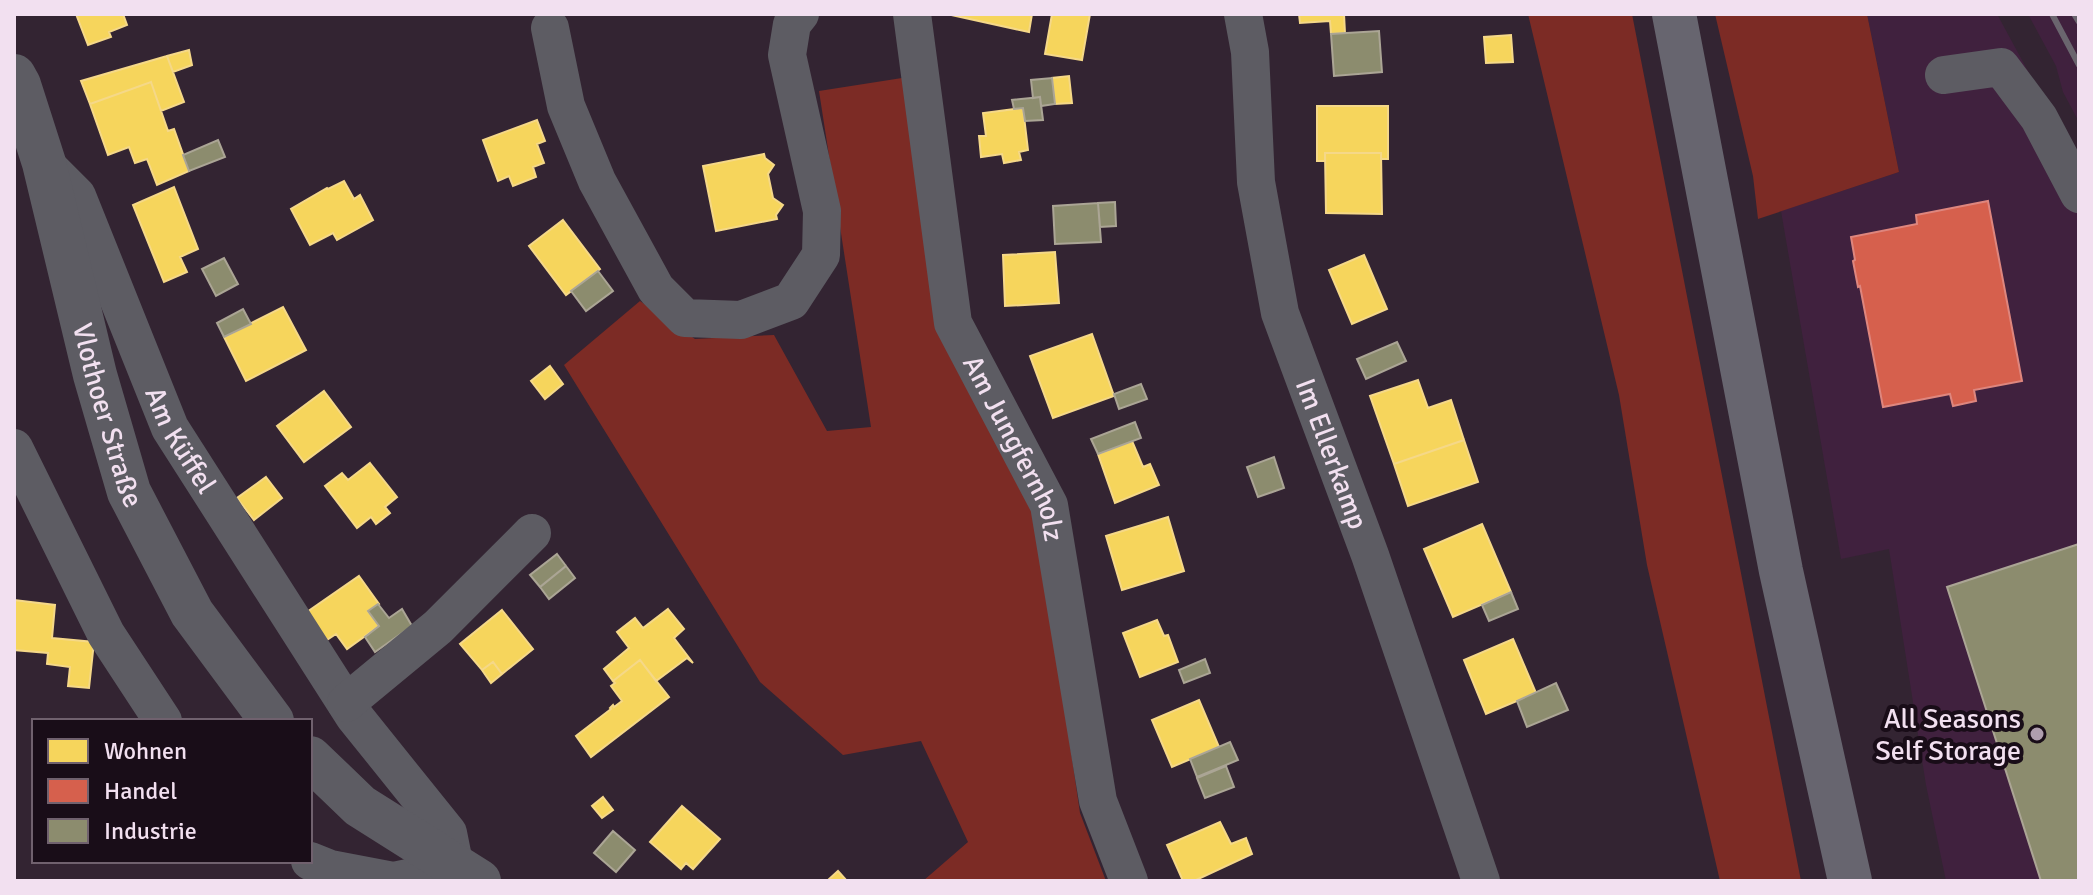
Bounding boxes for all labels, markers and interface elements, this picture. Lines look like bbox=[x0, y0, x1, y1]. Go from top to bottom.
street label: Vlothoer Straße bbox=[65, 320, 150, 513]
street label: Am Jungfernholz bbox=[955, 350, 1071, 544]
street label: Im Ellerkamp bbox=[1288, 374, 1375, 534]
street label: Am Küffel bbox=[137, 382, 223, 500]
place label: All Seasons Self Storage bbox=[1875, 702, 2021, 768]
legend bbox=[32, 719, 312, 863]
marker: All Seasons Self Storage bbox=[2028, 725, 2046, 743]
text: Wohnen bbox=[104, 736, 187, 766]
text: Handel bbox=[104, 776, 177, 806]
text: Industrie bbox=[104, 816, 197, 846]

